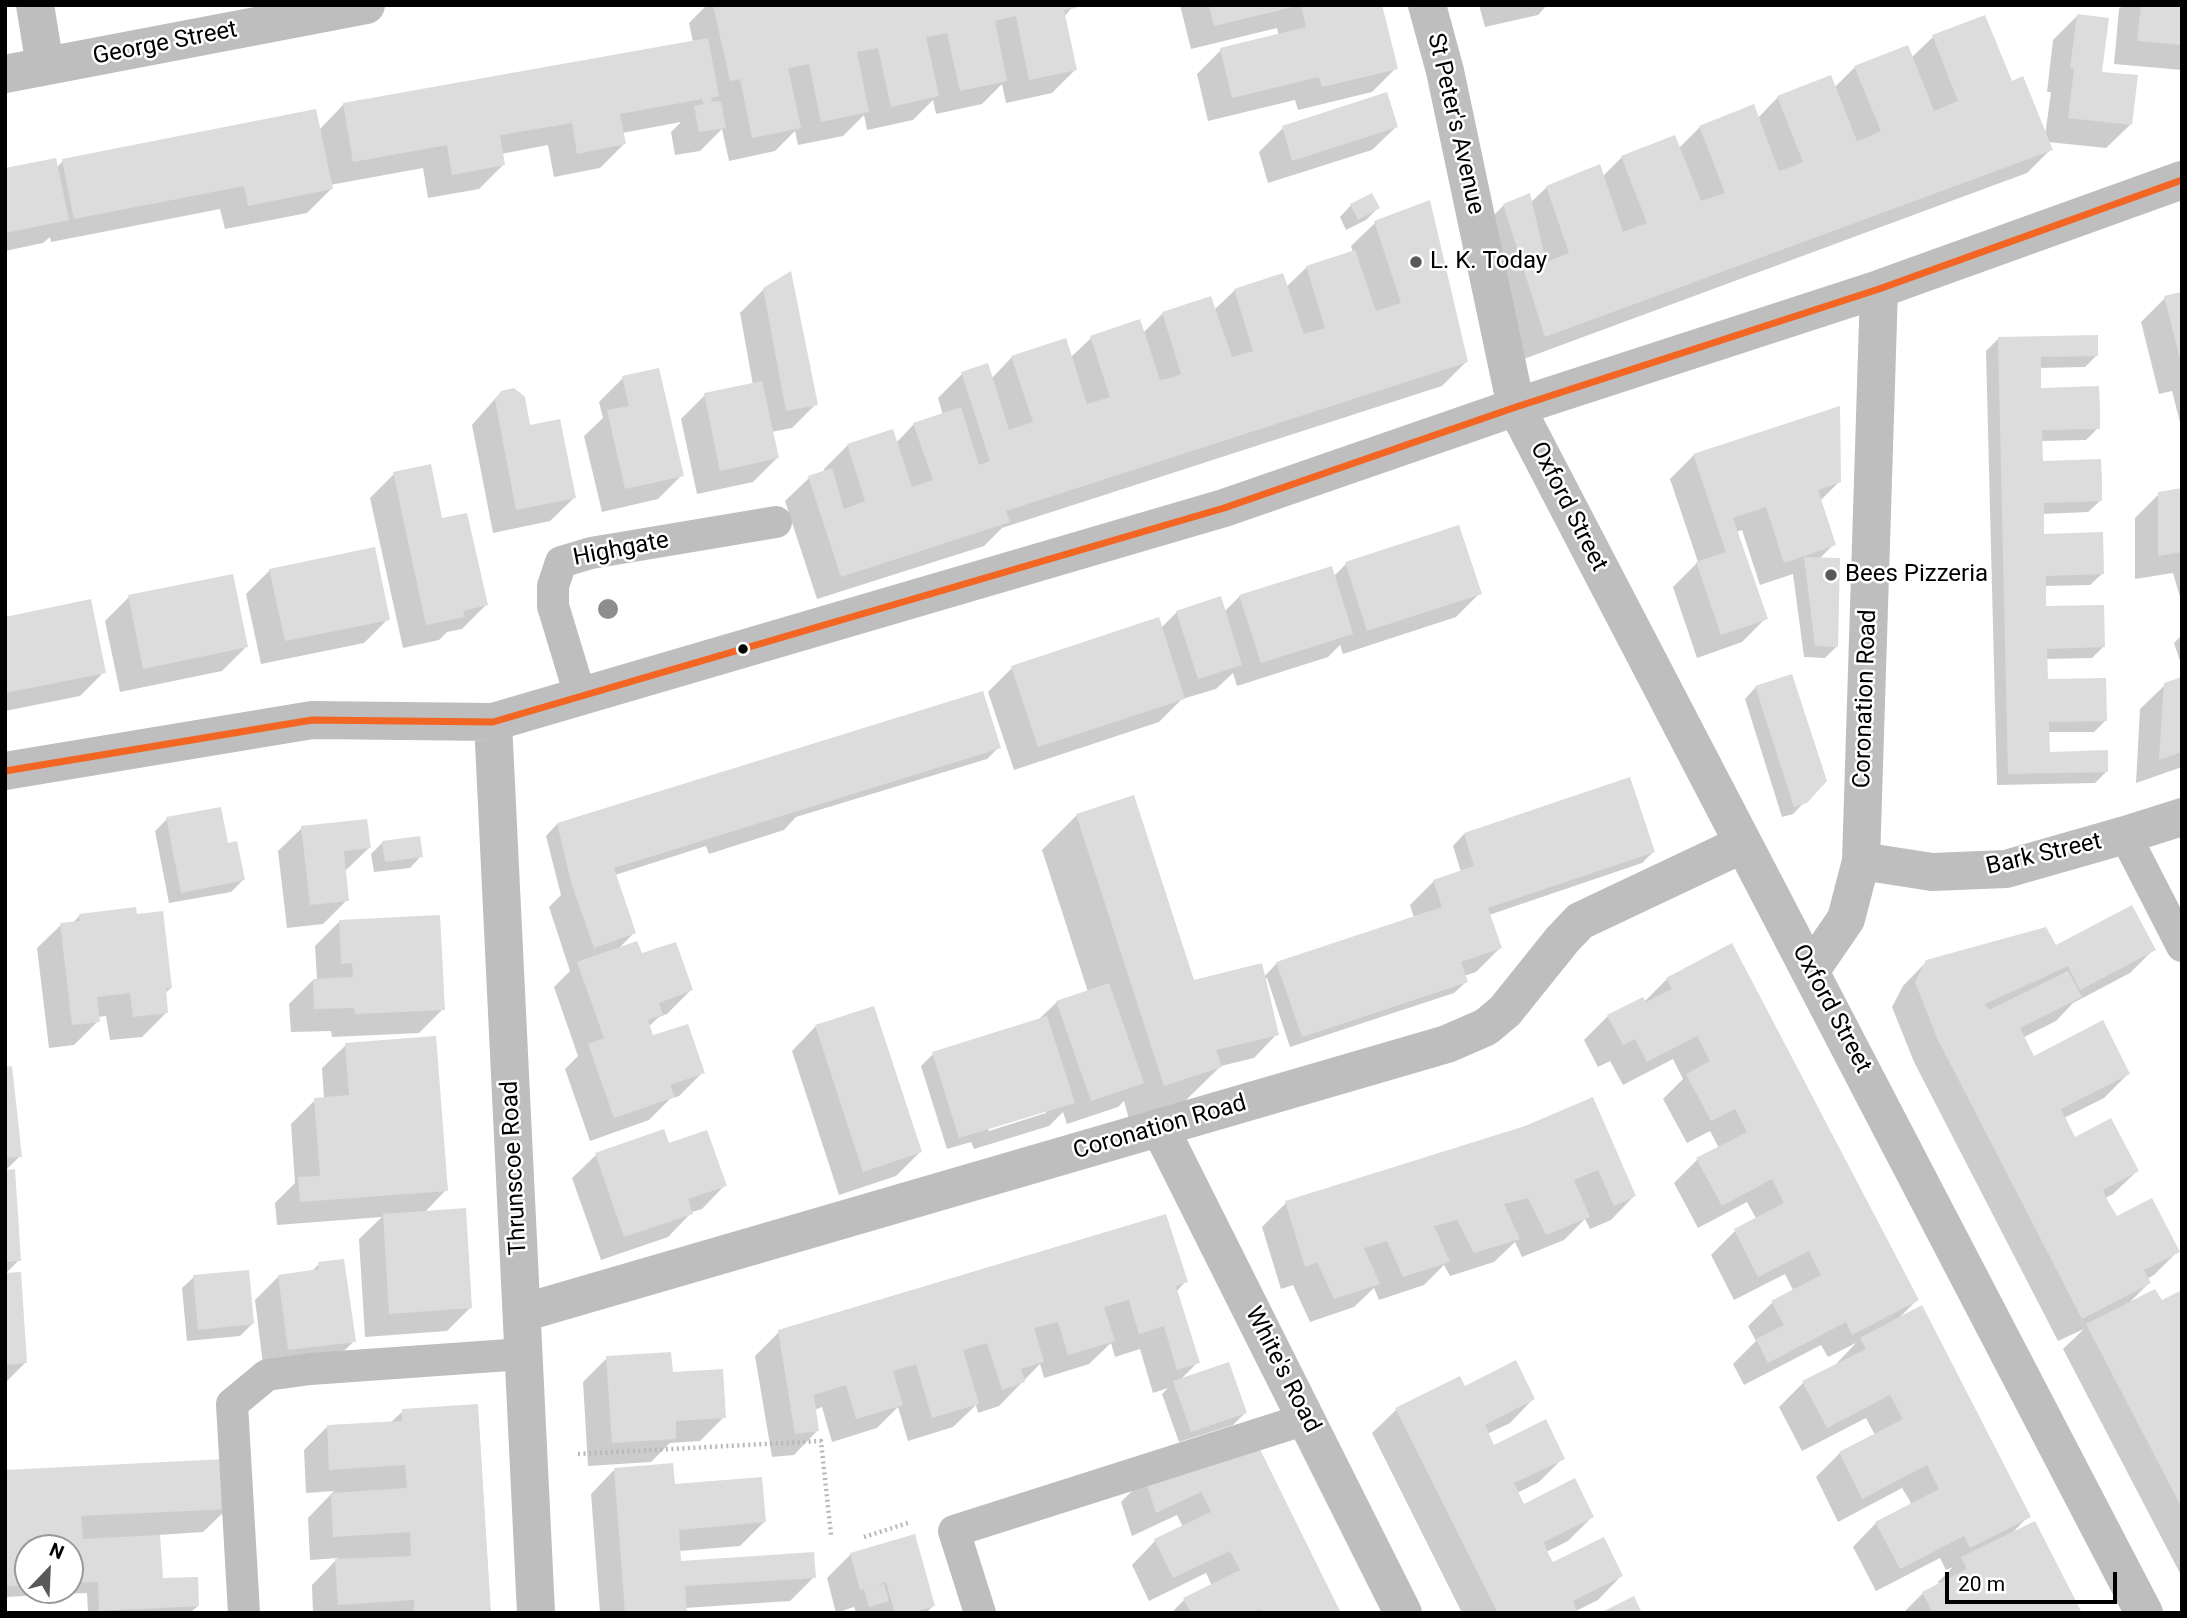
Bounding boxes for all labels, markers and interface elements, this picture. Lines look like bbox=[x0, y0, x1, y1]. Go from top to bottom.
street label: George Street bbox=[91, 16, 239, 72]
street label: St Peter's Avenue bbox=[1420, 31, 1490, 217]
place label: L. K. Today bbox=[1430, 248, 1547, 276]
marker: L. K. Today bbox=[1408, 254, 1424, 270]
street label: Oxford Street bbox=[1523, 438, 1613, 576]
street label: Highgate bbox=[571, 527, 671, 573]
place label: Bees Pizzeria bbox=[1845, 561, 1988, 589]
marker: Bees Pizzeria bbox=[1823, 567, 1839, 583]
street label: Coronation Road bbox=[1848, 609, 1884, 789]
unlabelled marker bbox=[736, 642, 750, 656]
street label: Bark Street bbox=[1983, 828, 2105, 882]
street label: Oxford Street bbox=[1785, 940, 1877, 1078]
street label: Thrunscoe Road bbox=[496, 1080, 534, 1256]
street label: Coronation Road bbox=[1070, 1090, 1250, 1166]
street label: White's Road bbox=[1238, 1302, 1326, 1438]
north arrow bbox=[14, 1534, 84, 1604]
text: N bbox=[46, 1538, 67, 1564]
scale bar bbox=[1949, 1558, 2120, 1602]
text: 20 m bbox=[1958, 1572, 2005, 1596]

